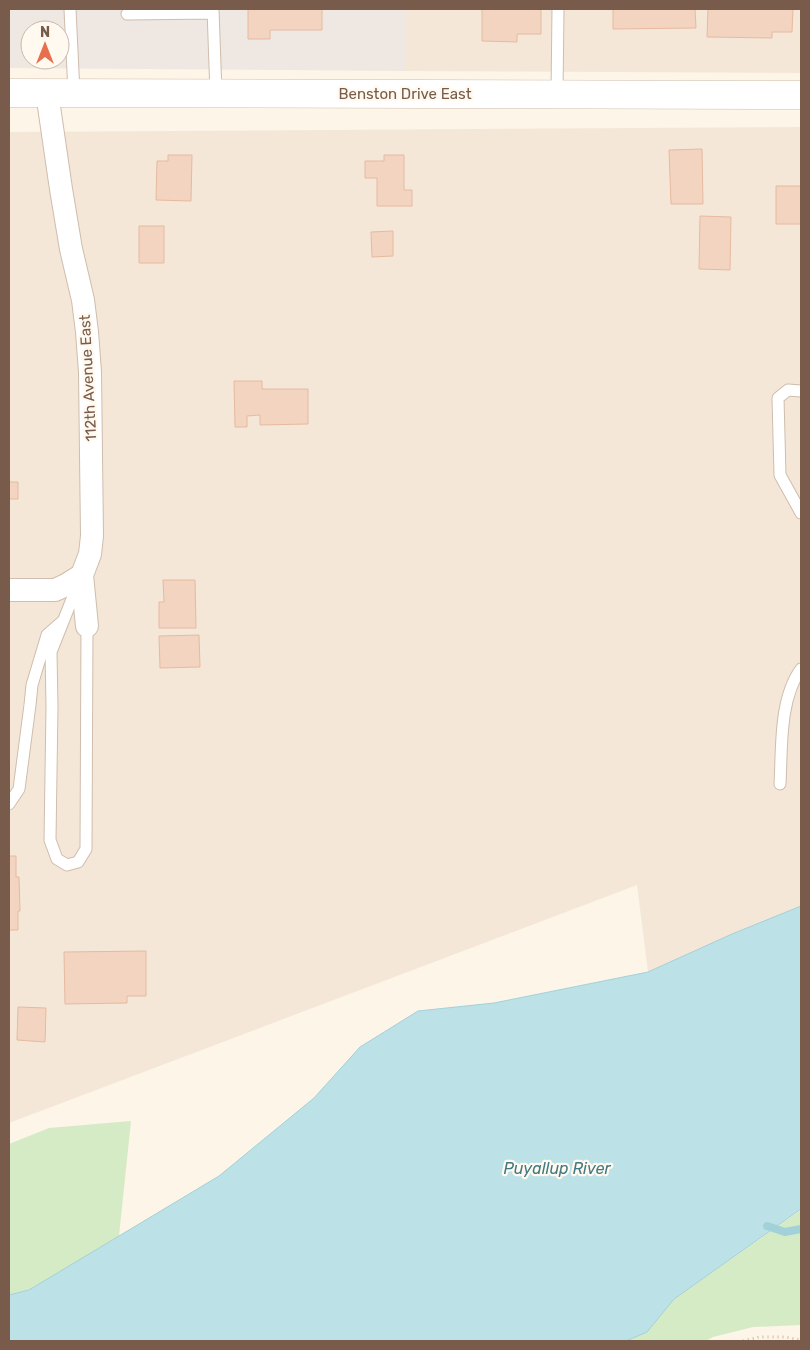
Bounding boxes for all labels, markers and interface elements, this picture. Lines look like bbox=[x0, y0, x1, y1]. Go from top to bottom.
north arrow bbox=[20, 20, 70, 70]
text: N bbox=[40, 24, 50, 41]
street label: Benston Drive East bbox=[338, 85, 472, 103]
street label: 112th Avenue East bbox=[76, 314, 100, 442]
water label: Puyallup River bbox=[503, 1159, 611, 1178]

